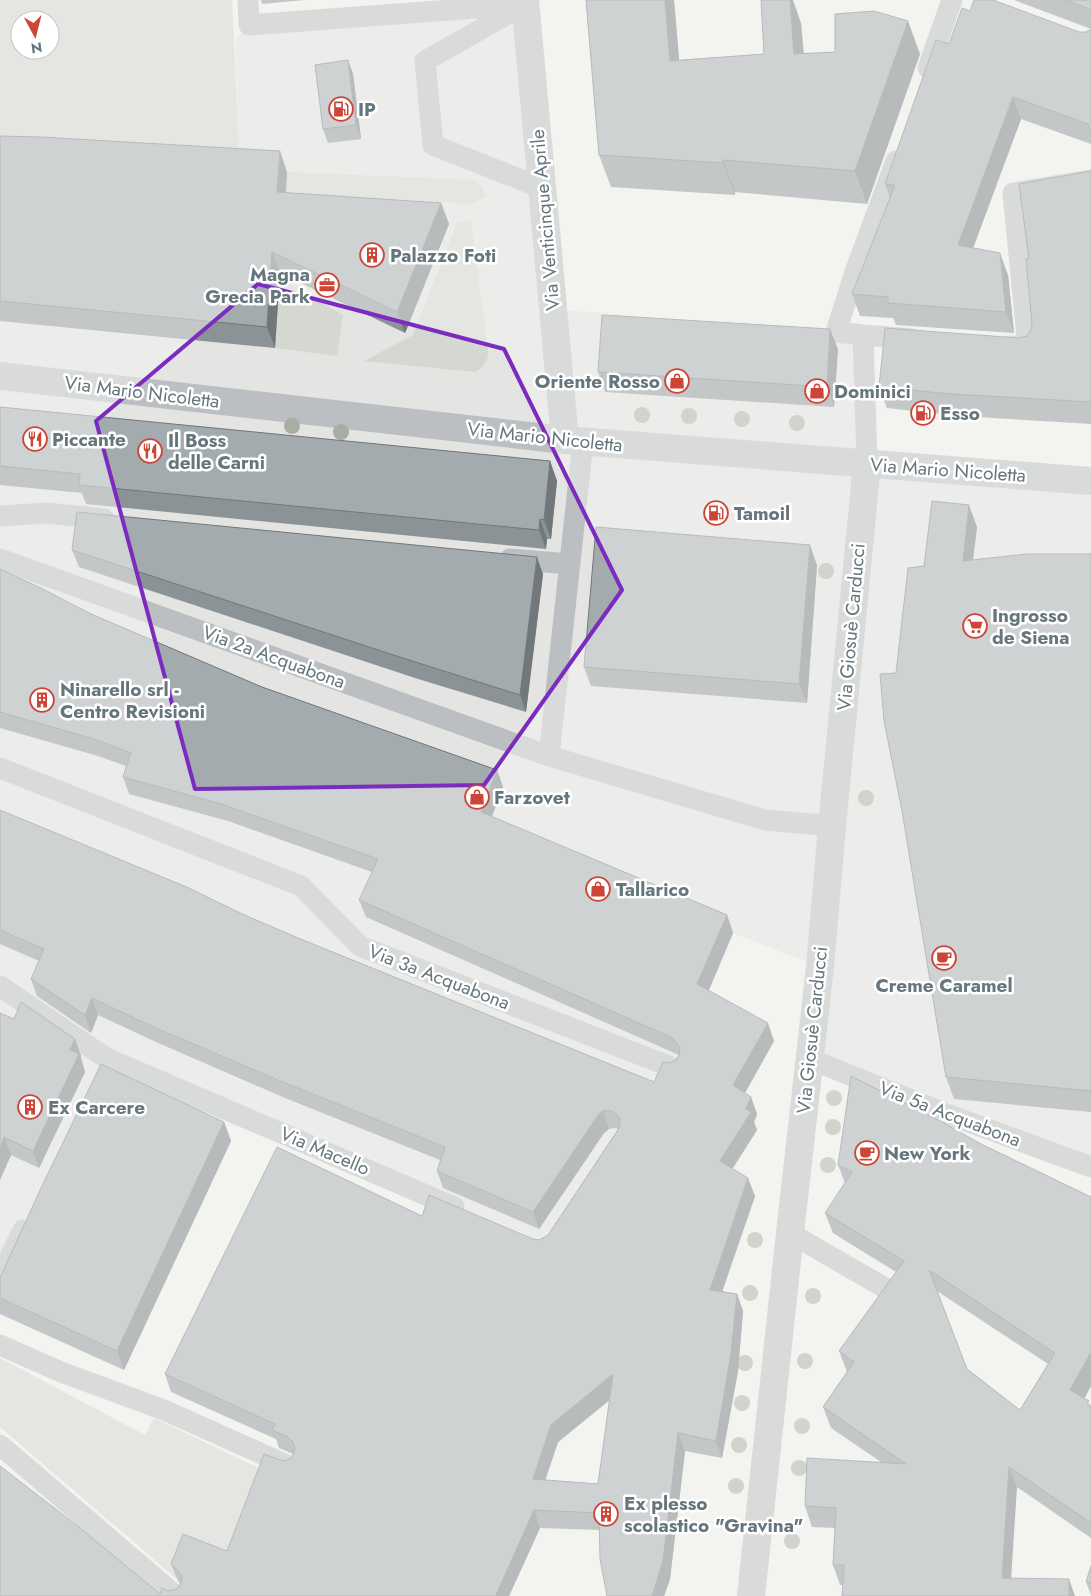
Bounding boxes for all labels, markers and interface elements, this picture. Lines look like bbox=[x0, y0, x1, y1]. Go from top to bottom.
north arrow bbox=[10, 10, 60, 60]
text: N bbox=[30, 37, 43, 59]
fuel station icon: IP bbox=[328, 96, 354, 122]
place label: IP bbox=[358, 96, 376, 123]
street label: Via Venticinque Aprile bbox=[524, 128, 566, 312]
building icon: Palazzo Foti bbox=[359, 242, 385, 268]
place label: Palazzo Foti bbox=[390, 242, 496, 269]
place label: Magna Grecia Park bbox=[205, 261, 310, 310]
office icon: Magna Grecia Park bbox=[314, 272, 340, 298]
place label: Oriente Rosso bbox=[535, 368, 660, 395]
shop icon: Oriente Rosso bbox=[664, 368, 690, 394]
street label: Via Mario Nicoletta bbox=[63, 369, 221, 415]
shop icon: Dominici bbox=[804, 378, 830, 404]
place label: Dominici bbox=[834, 378, 911, 405]
fuel station icon: Esso bbox=[910, 400, 936, 426]
place label: Esso bbox=[940, 400, 980, 427]
street label: Via Mario Nicoletta bbox=[466, 415, 624, 459]
restaurant icon: Piccante bbox=[22, 426, 48, 452]
place label: Piccante bbox=[52, 426, 126, 453]
place label: Il Boss delle Carni bbox=[168, 427, 265, 476]
restaurant icon: Il Boss delle Carni bbox=[137, 438, 163, 464]
street label: Via Mario Nicoletta bbox=[869, 451, 1027, 489]
fuel station icon: Tamoil bbox=[703, 500, 729, 526]
place label: Tamoil bbox=[734, 500, 790, 527]
street label: Via Giosuè Carducci bbox=[830, 542, 872, 712]
place label: Ingrosso de Siena bbox=[992, 602, 1069, 651]
supermarket icon: Ingrosso de Siena bbox=[962, 613, 988, 639]
street label: Via 2a Acquabona bbox=[199, 619, 349, 695]
place label: Ninarello srl - Centro Revisioni bbox=[60, 676, 205, 725]
building icon: Ninarello srl - Centro Revisioni bbox=[29, 687, 55, 713]
shop icon: Farzovet bbox=[464, 784, 490, 810]
place label: Farzovet bbox=[494, 784, 570, 811]
shop icon: Tallarico bbox=[585, 876, 611, 902]
place label: Tallarico bbox=[616, 876, 689, 903]
street label: Via 3a Acquabona bbox=[364, 938, 514, 1016]
street label: Via Giosuè Carducci bbox=[790, 945, 834, 1115]
cafe icon: Creme Caramel bbox=[931, 945, 957, 971]
place label: Creme Caramel bbox=[875, 972, 1013, 999]
street label: Via 5a Acquabona bbox=[875, 1075, 1025, 1153]
building icon: Ex Carcere bbox=[17, 1094, 43, 1120]
place label: Ex Carcere bbox=[48, 1094, 145, 1121]
street label: Via Macello bbox=[276, 1120, 374, 1182]
cafe icon: New York bbox=[854, 1140, 880, 1166]
place label: New York bbox=[884, 1140, 971, 1167]
place label: Ex plesso scolastico "Gravina" bbox=[624, 1490, 803, 1539]
building icon: Ex plesso scolastico "Gravina" bbox=[593, 1501, 619, 1527]

